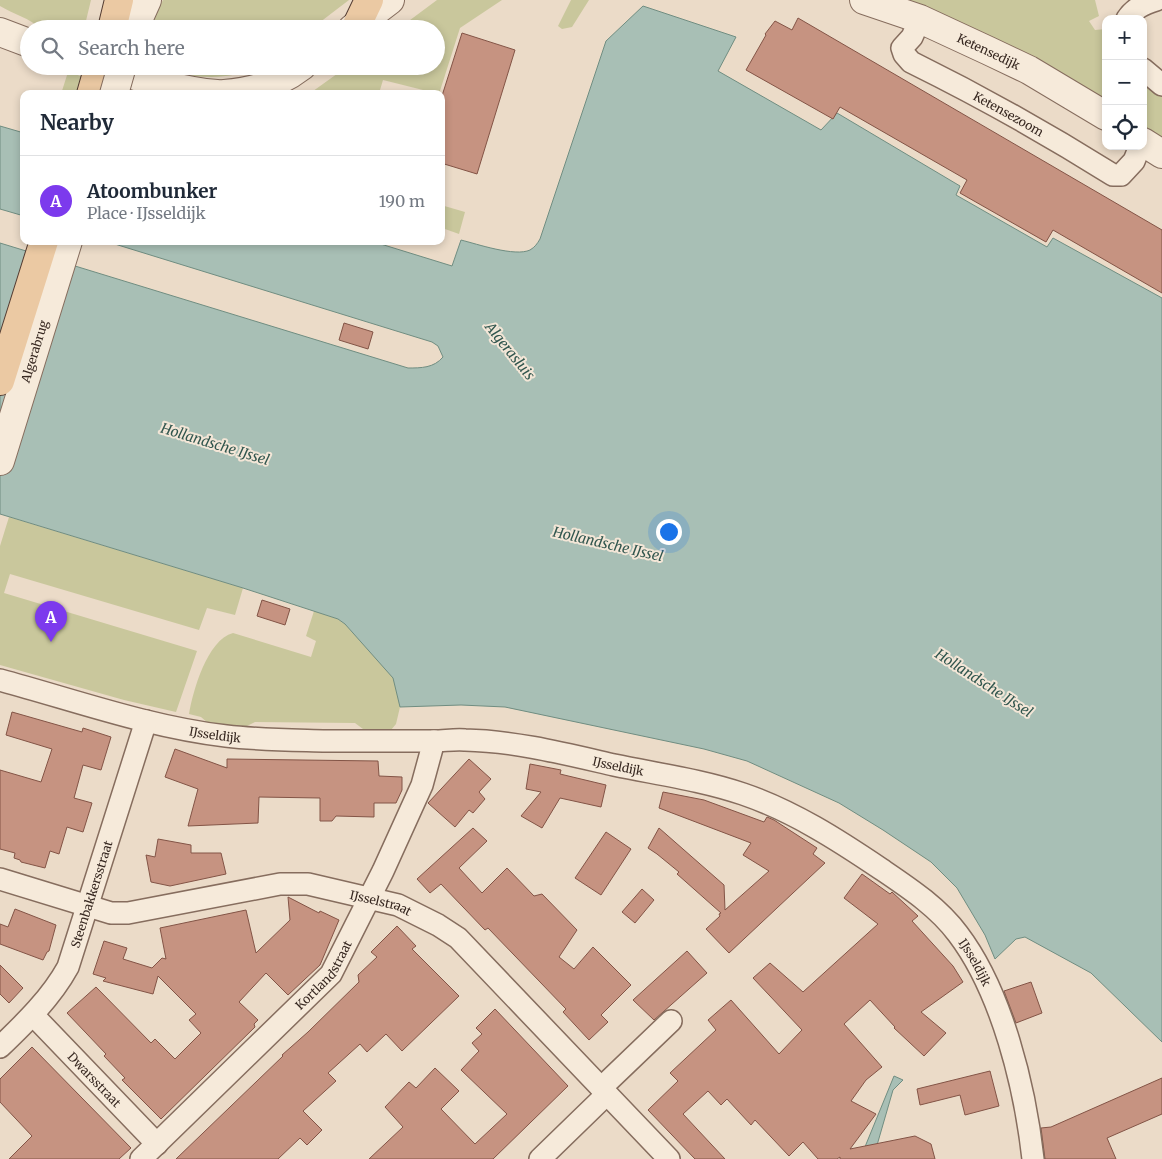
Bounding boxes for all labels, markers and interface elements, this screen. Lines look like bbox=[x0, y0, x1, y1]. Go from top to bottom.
map controls bbox=[1102, 15, 1147, 150]
button: + bbox=[1102, 15, 1147, 60]
search box bbox=[20, 20, 445, 75]
street label: Ketensedijk bbox=[955, 30, 1023, 72]
icon: search bbox=[38, 34, 66, 62]
text: Search here bbox=[78, 36, 185, 60]
button: − bbox=[1102, 60, 1147, 105]
street label: Ketensezoom bbox=[971, 88, 1047, 139]
button: locate bbox=[1102, 105, 1147, 150]
text: Nearby bbox=[40, 109, 114, 136]
text: Atoombunker bbox=[87, 179, 217, 203]
text: A bbox=[50, 191, 62, 211]
text: 190 m bbox=[379, 191, 425, 211]
text: Place · IJsseldijk bbox=[87, 203, 206, 223]
street label: Algerabrug bbox=[17, 317, 51, 385]
water label: Algerasluis bbox=[481, 318, 539, 384]
water label: Hollandsche IJssel bbox=[158, 419, 271, 469]
your location bbox=[656, 519, 682, 545]
water label: Hollandsche IJssel bbox=[550, 522, 665, 565]
pin: A bbox=[35, 601, 67, 642]
water label: Hollandsche IJssel bbox=[931, 644, 1036, 721]
street label: IJsseldijk bbox=[188, 723, 242, 745]
street label: IJsseldijk bbox=[591, 753, 646, 778]
street label: Steenbakkersstraat bbox=[67, 838, 115, 949]
street label: IJsselstraat bbox=[349, 887, 415, 918]
street label: IJsseldijk bbox=[956, 936, 995, 989]
street label: Kortlandstraat bbox=[292, 937, 355, 1012]
street label: Dwarsstraat bbox=[65, 1049, 125, 1110]

